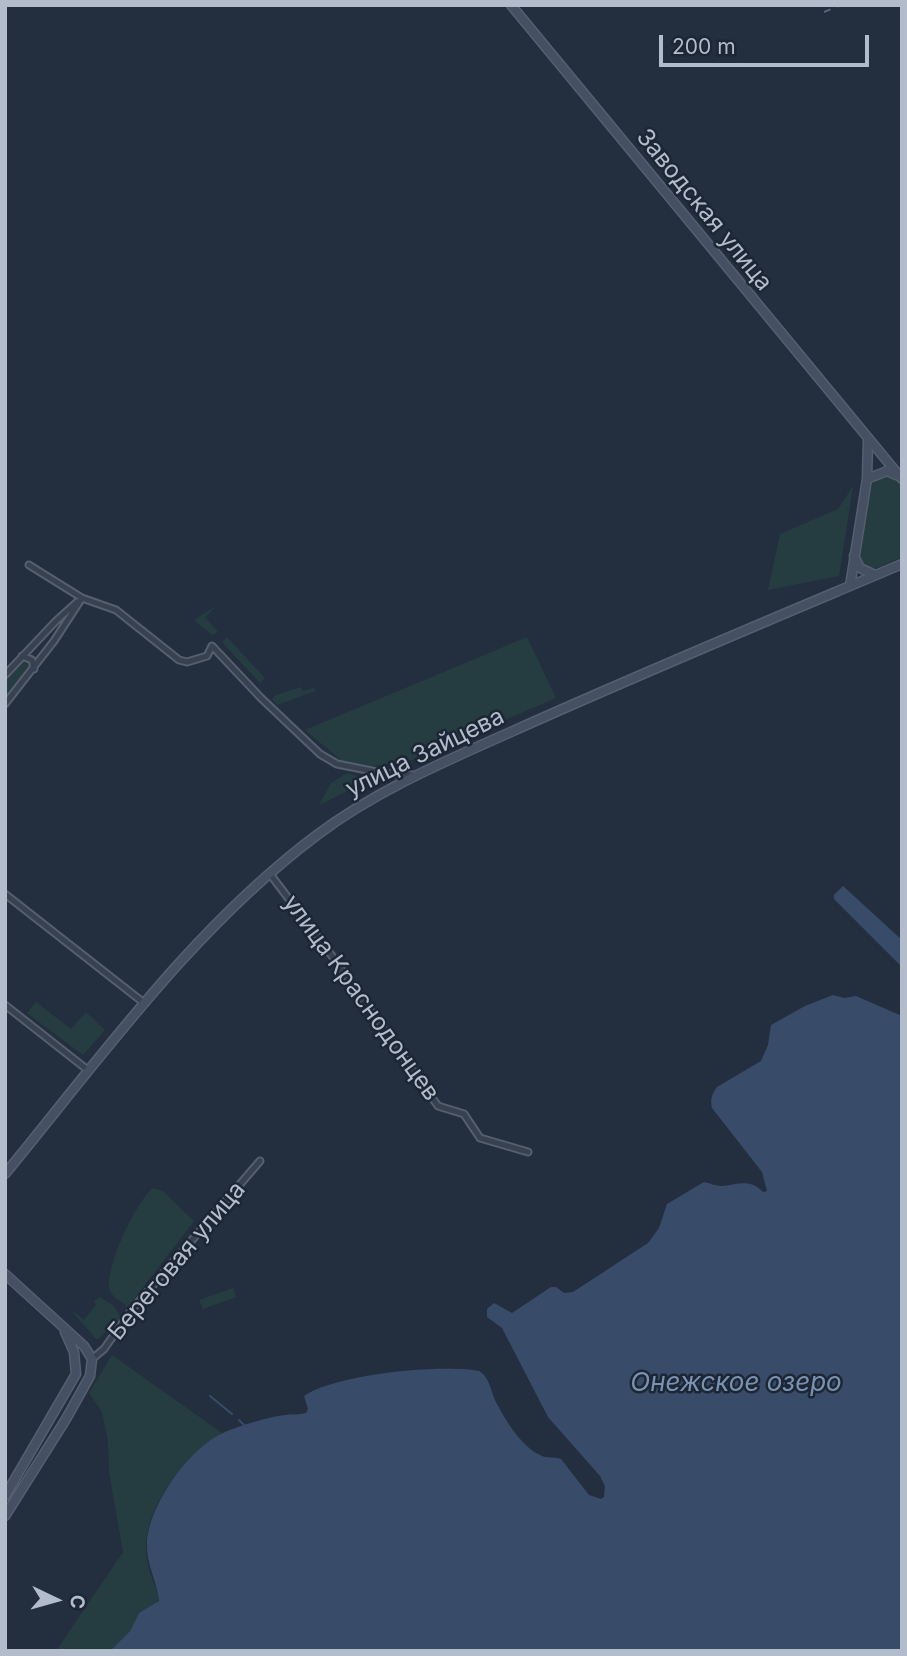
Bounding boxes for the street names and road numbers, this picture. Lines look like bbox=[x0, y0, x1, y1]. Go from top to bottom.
street label: Заводская улица bbox=[630, 123, 778, 297]
street label: улица Зайцева bbox=[341, 702, 509, 804]
street label: улица Краснодонцев bbox=[277, 889, 445, 1107]
street label: Береговая улица bbox=[102, 1176, 252, 1346]

